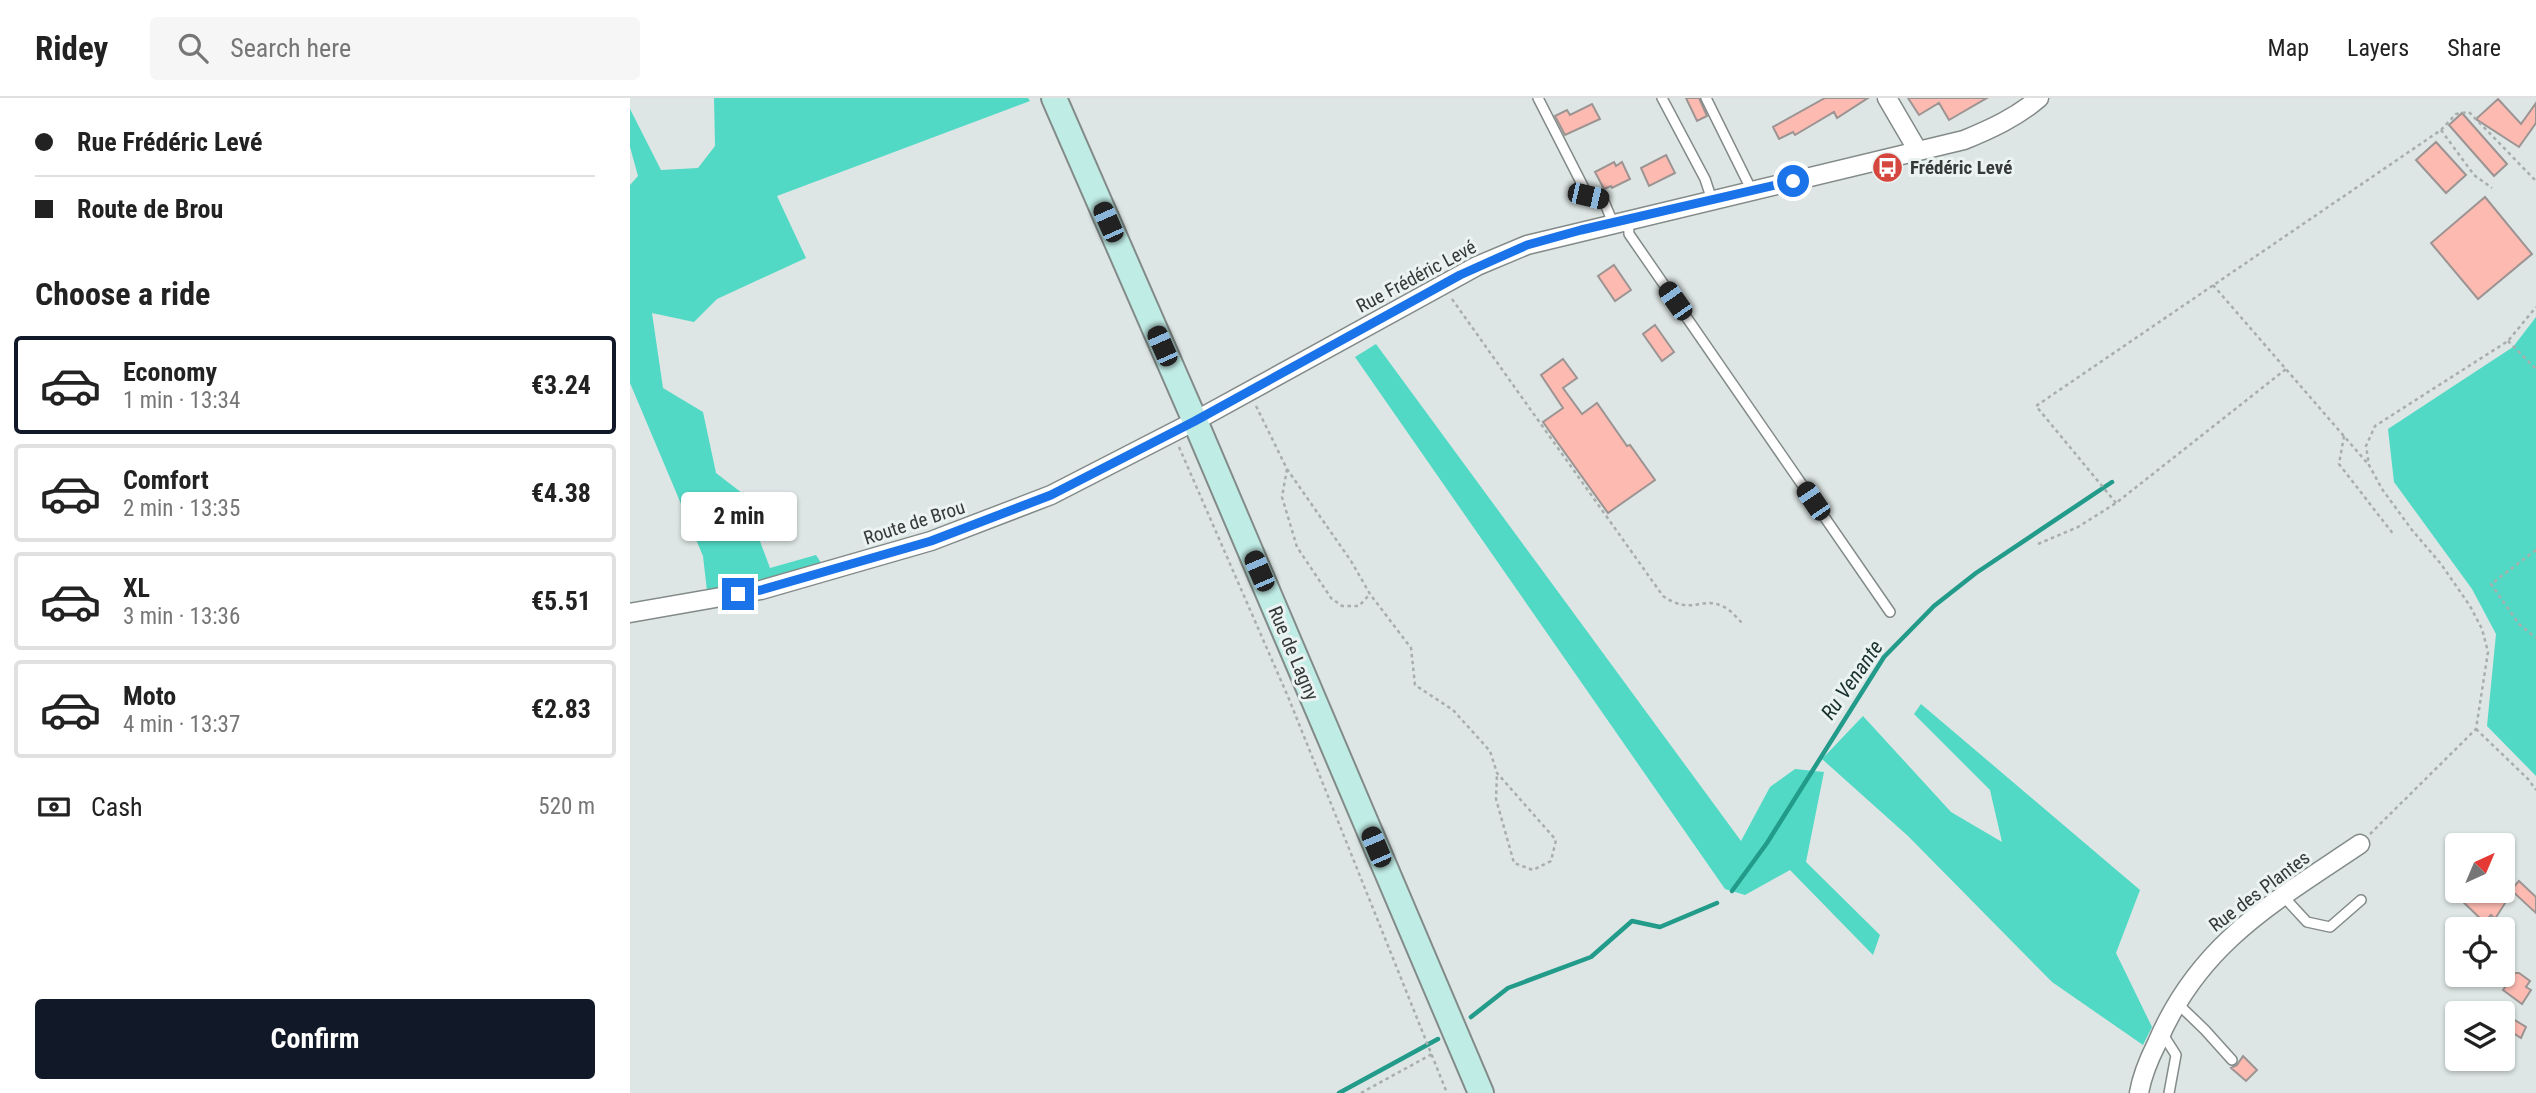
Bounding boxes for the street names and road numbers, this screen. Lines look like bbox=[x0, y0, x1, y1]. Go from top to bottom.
street label: Rue Frédéric Levé bbox=[1352, 235, 1480, 318]
street label: Route de Brou bbox=[861, 495, 968, 550]
street label: Rue de Lagny bbox=[1263, 603, 1324, 704]
street label: Rue des Plantes bbox=[2204, 846, 2314, 937]

